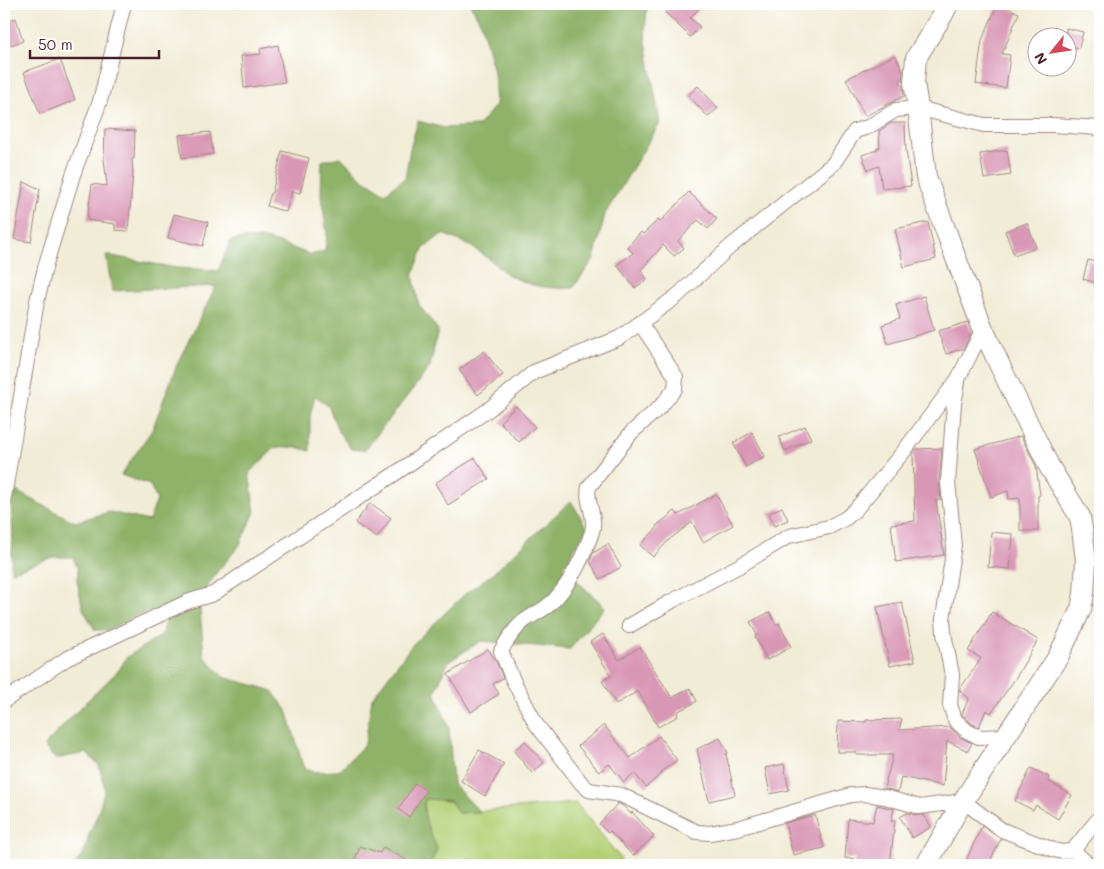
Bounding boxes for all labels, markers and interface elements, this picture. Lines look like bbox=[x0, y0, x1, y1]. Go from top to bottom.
scale bar bbox=[30, 28, 159, 60]
north arrow bbox=[1026, 28, 1076, 78]
text: 50 m bbox=[38, 34, 73, 54]
text: N bbox=[1029, 49, 1051, 68]

